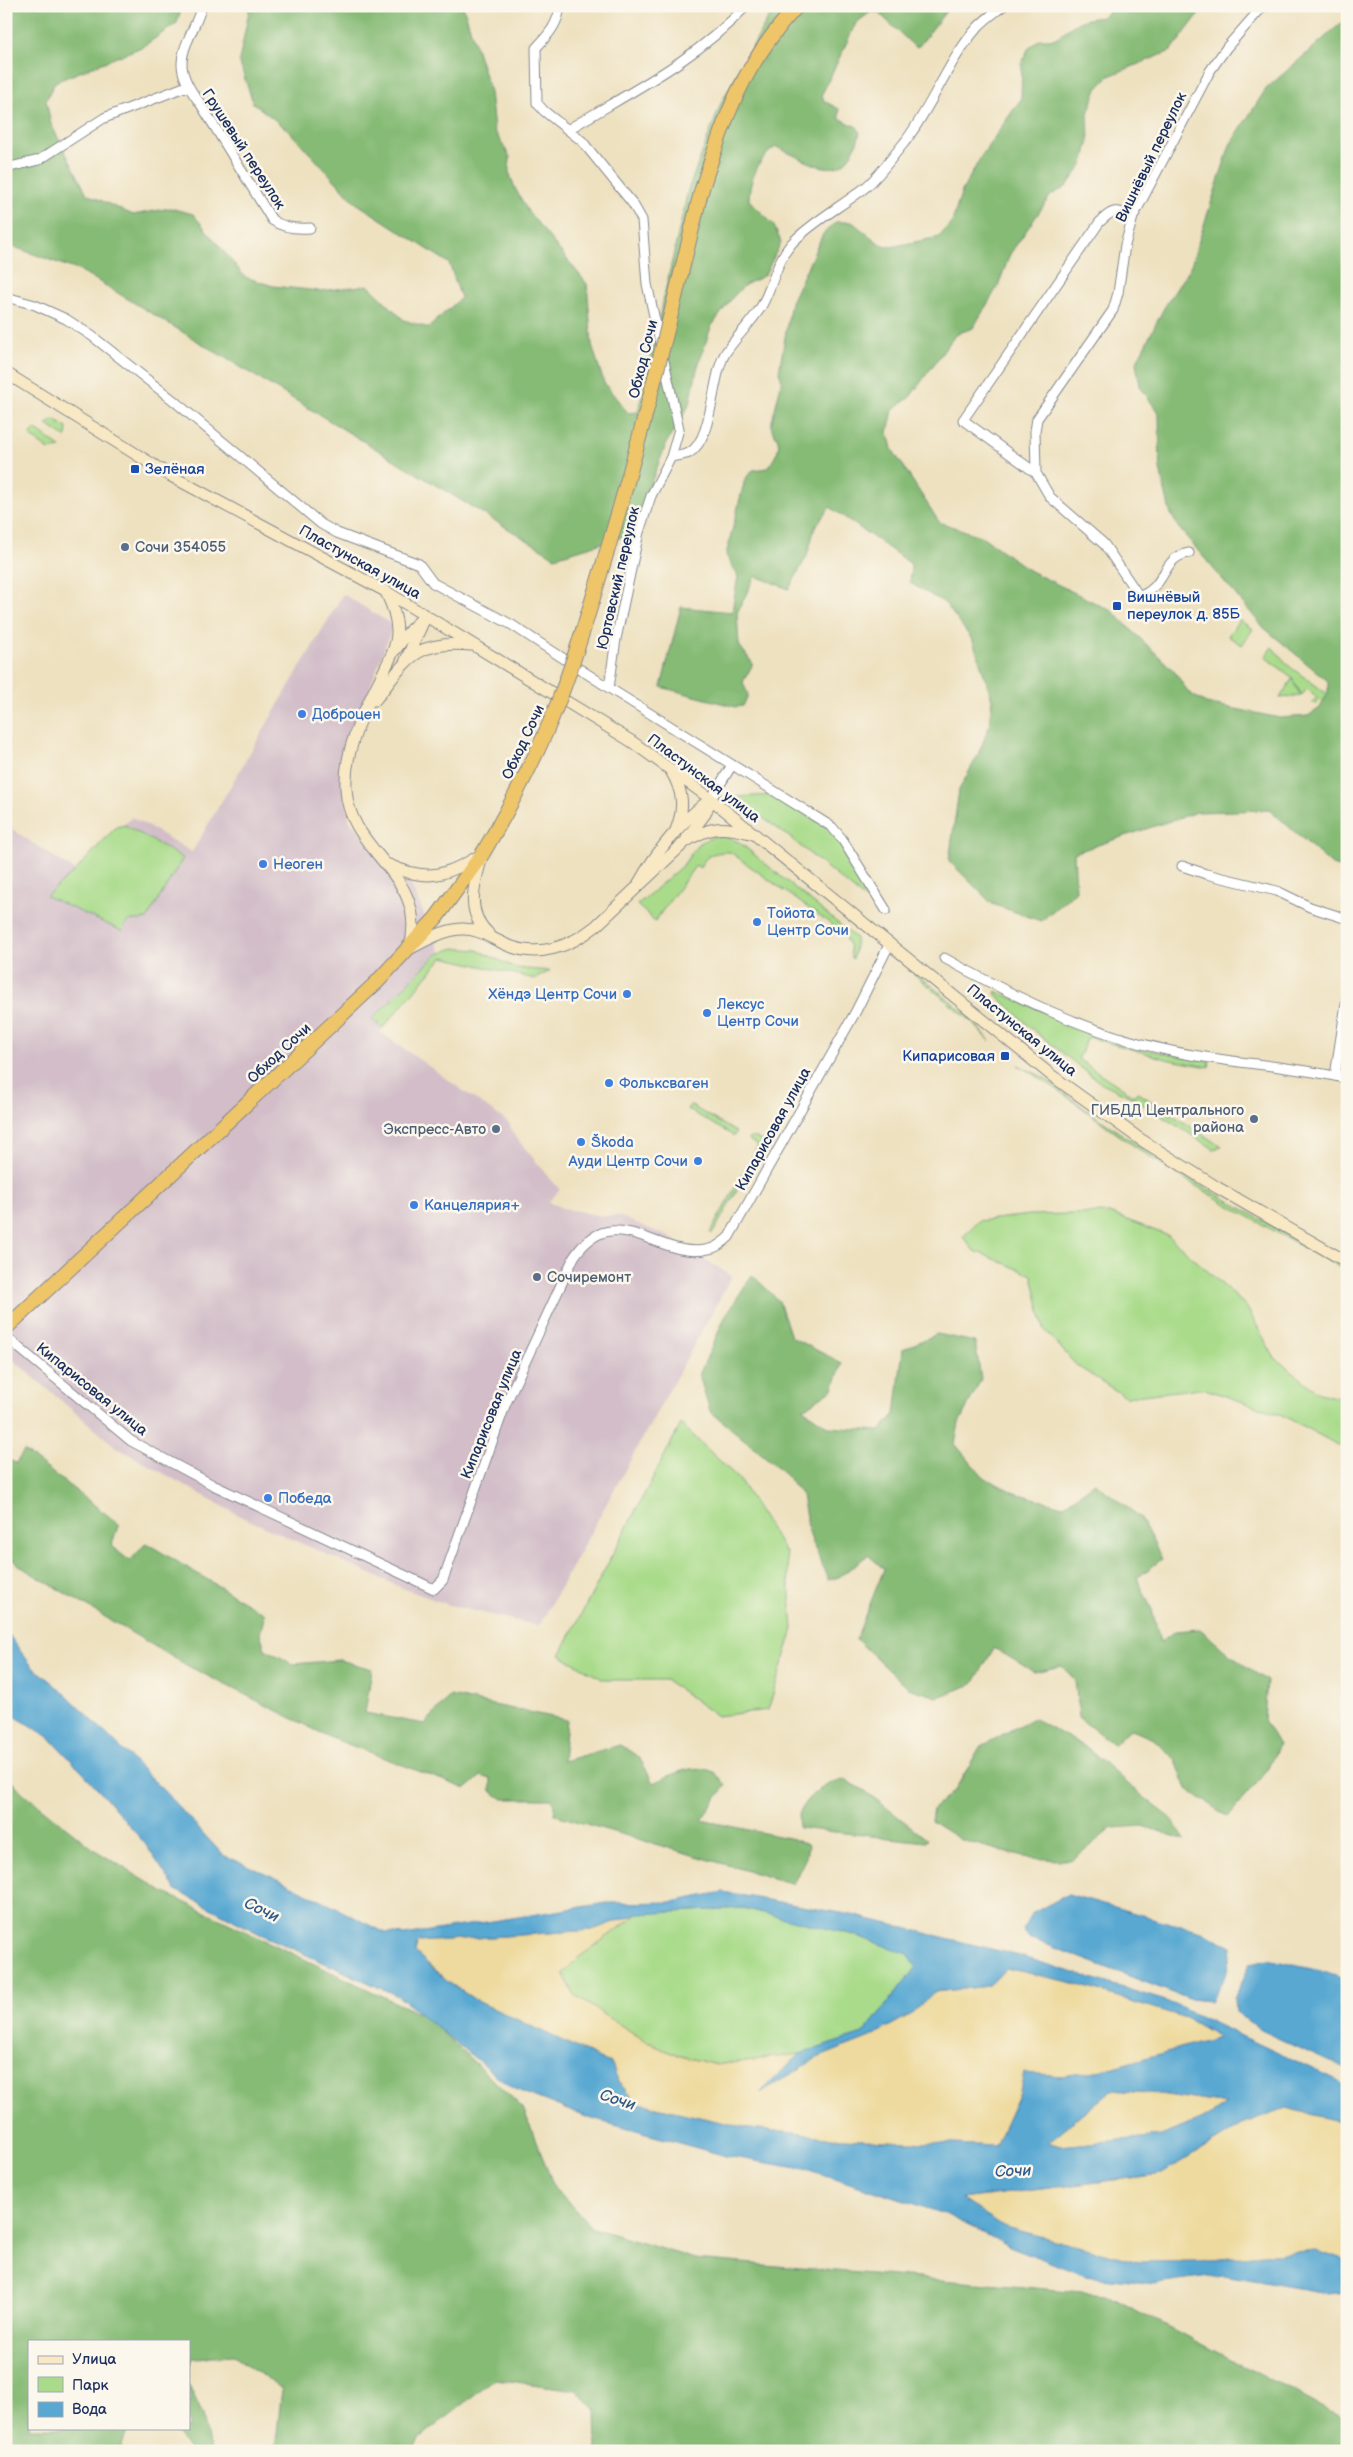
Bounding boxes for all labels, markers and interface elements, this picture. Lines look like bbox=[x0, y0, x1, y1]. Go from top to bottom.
street label: Грушевый переулок bbox=[198, 85, 290, 213]
street label: Вишнёвый переулок bbox=[1112, 89, 1191, 225]
street label: Обход Сочи bbox=[625, 318, 662, 400]
place label: Зелёная bbox=[145, 460, 205, 479]
marker: Зелёная bbox=[129, 463, 141, 475]
street label: Юртовский переулок bbox=[593, 505, 644, 652]
street label: Пластунская улица bbox=[296, 521, 424, 604]
place label: Сочи 354055 bbox=[135, 538, 226, 557]
marker: Сочи 354055 bbox=[119, 541, 131, 553]
place label: Вишнёвый переулок д. 85Б bbox=[1127, 588, 1241, 624]
marker: Вишнёвый переулок д. 85Б bbox=[1111, 600, 1123, 612]
street label: Обход Сочи bbox=[498, 702, 549, 783]
place label: Доброцен bbox=[312, 705, 381, 724]
marker: Доброцен bbox=[296, 708, 308, 720]
street label: Пластунская улица bbox=[644, 730, 764, 827]
place label: Неоген bbox=[273, 855, 323, 874]
marker: Неоген bbox=[257, 858, 269, 870]
place label: Тойота Центр Сочи bbox=[767, 904, 849, 940]
marker: Тойота Центр Сочи bbox=[751, 916, 763, 928]
street label: Пластунская улица bbox=[963, 980, 1081, 1081]
place label: Хёндэ Центр Сочи bbox=[488, 985, 617, 1004]
marker: Хёндэ Центр Сочи bbox=[621, 988, 633, 1000]
place label: Лексус Центр Сочи bbox=[716, 995, 799, 1031]
marker: Лексус Центр Сочи bbox=[701, 1007, 713, 1019]
street label: Обход Сочи bbox=[243, 1019, 315, 1088]
place label: Кипарисовая bbox=[902, 1047, 995, 1066]
marker: Кипарисовая bbox=[999, 1050, 1011, 1062]
street label: Кипарисовая улица bbox=[732, 1064, 815, 1194]
place label: Фольксваген bbox=[619, 1074, 709, 1093]
marker: Фольксваген bbox=[603, 1077, 615, 1089]
place label: ГИБДД Центрального района bbox=[1091, 1101, 1244, 1137]
marker: ГИБДД Центрального района bbox=[1248, 1113, 1260, 1125]
place label: Экспресс-Авто bbox=[384, 1120, 486, 1139]
marker: Экспресс-Авто bbox=[490, 1123, 502, 1135]
place label: Škoda bbox=[591, 1133, 634, 1152]
marker: Škoda bbox=[575, 1136, 587, 1148]
place label: Ауди Центр Сочи bbox=[568, 1152, 688, 1171]
marker: Ауди Центр Сочи bbox=[692, 1155, 704, 1167]
place label: Канцелярия+ bbox=[424, 1196, 520, 1215]
marker: Канцелярия+ bbox=[408, 1199, 420, 1211]
place label: Сочиремонт bbox=[547, 1268, 631, 1287]
marker: Сочиремонт bbox=[531, 1271, 543, 1283]
street label: Кипарисовая улица bbox=[32, 1339, 151, 1440]
street label: Кипарисовая улица bbox=[457, 1346, 526, 1482]
place label: Победа bbox=[278, 1489, 332, 1508]
marker: Победа bbox=[262, 1492, 274, 1504]
water label: Сочи bbox=[241, 1894, 282, 1927]
water label: Сочи bbox=[597, 2086, 638, 2115]
water label: Сочи bbox=[995, 2161, 1032, 2182]
legend bbox=[28, 2340, 190, 2430]
text: Улица bbox=[72, 2350, 117, 2369]
text: Парк bbox=[72, 2376, 109, 2395]
text: Вода bbox=[72, 2400, 107, 2419]

